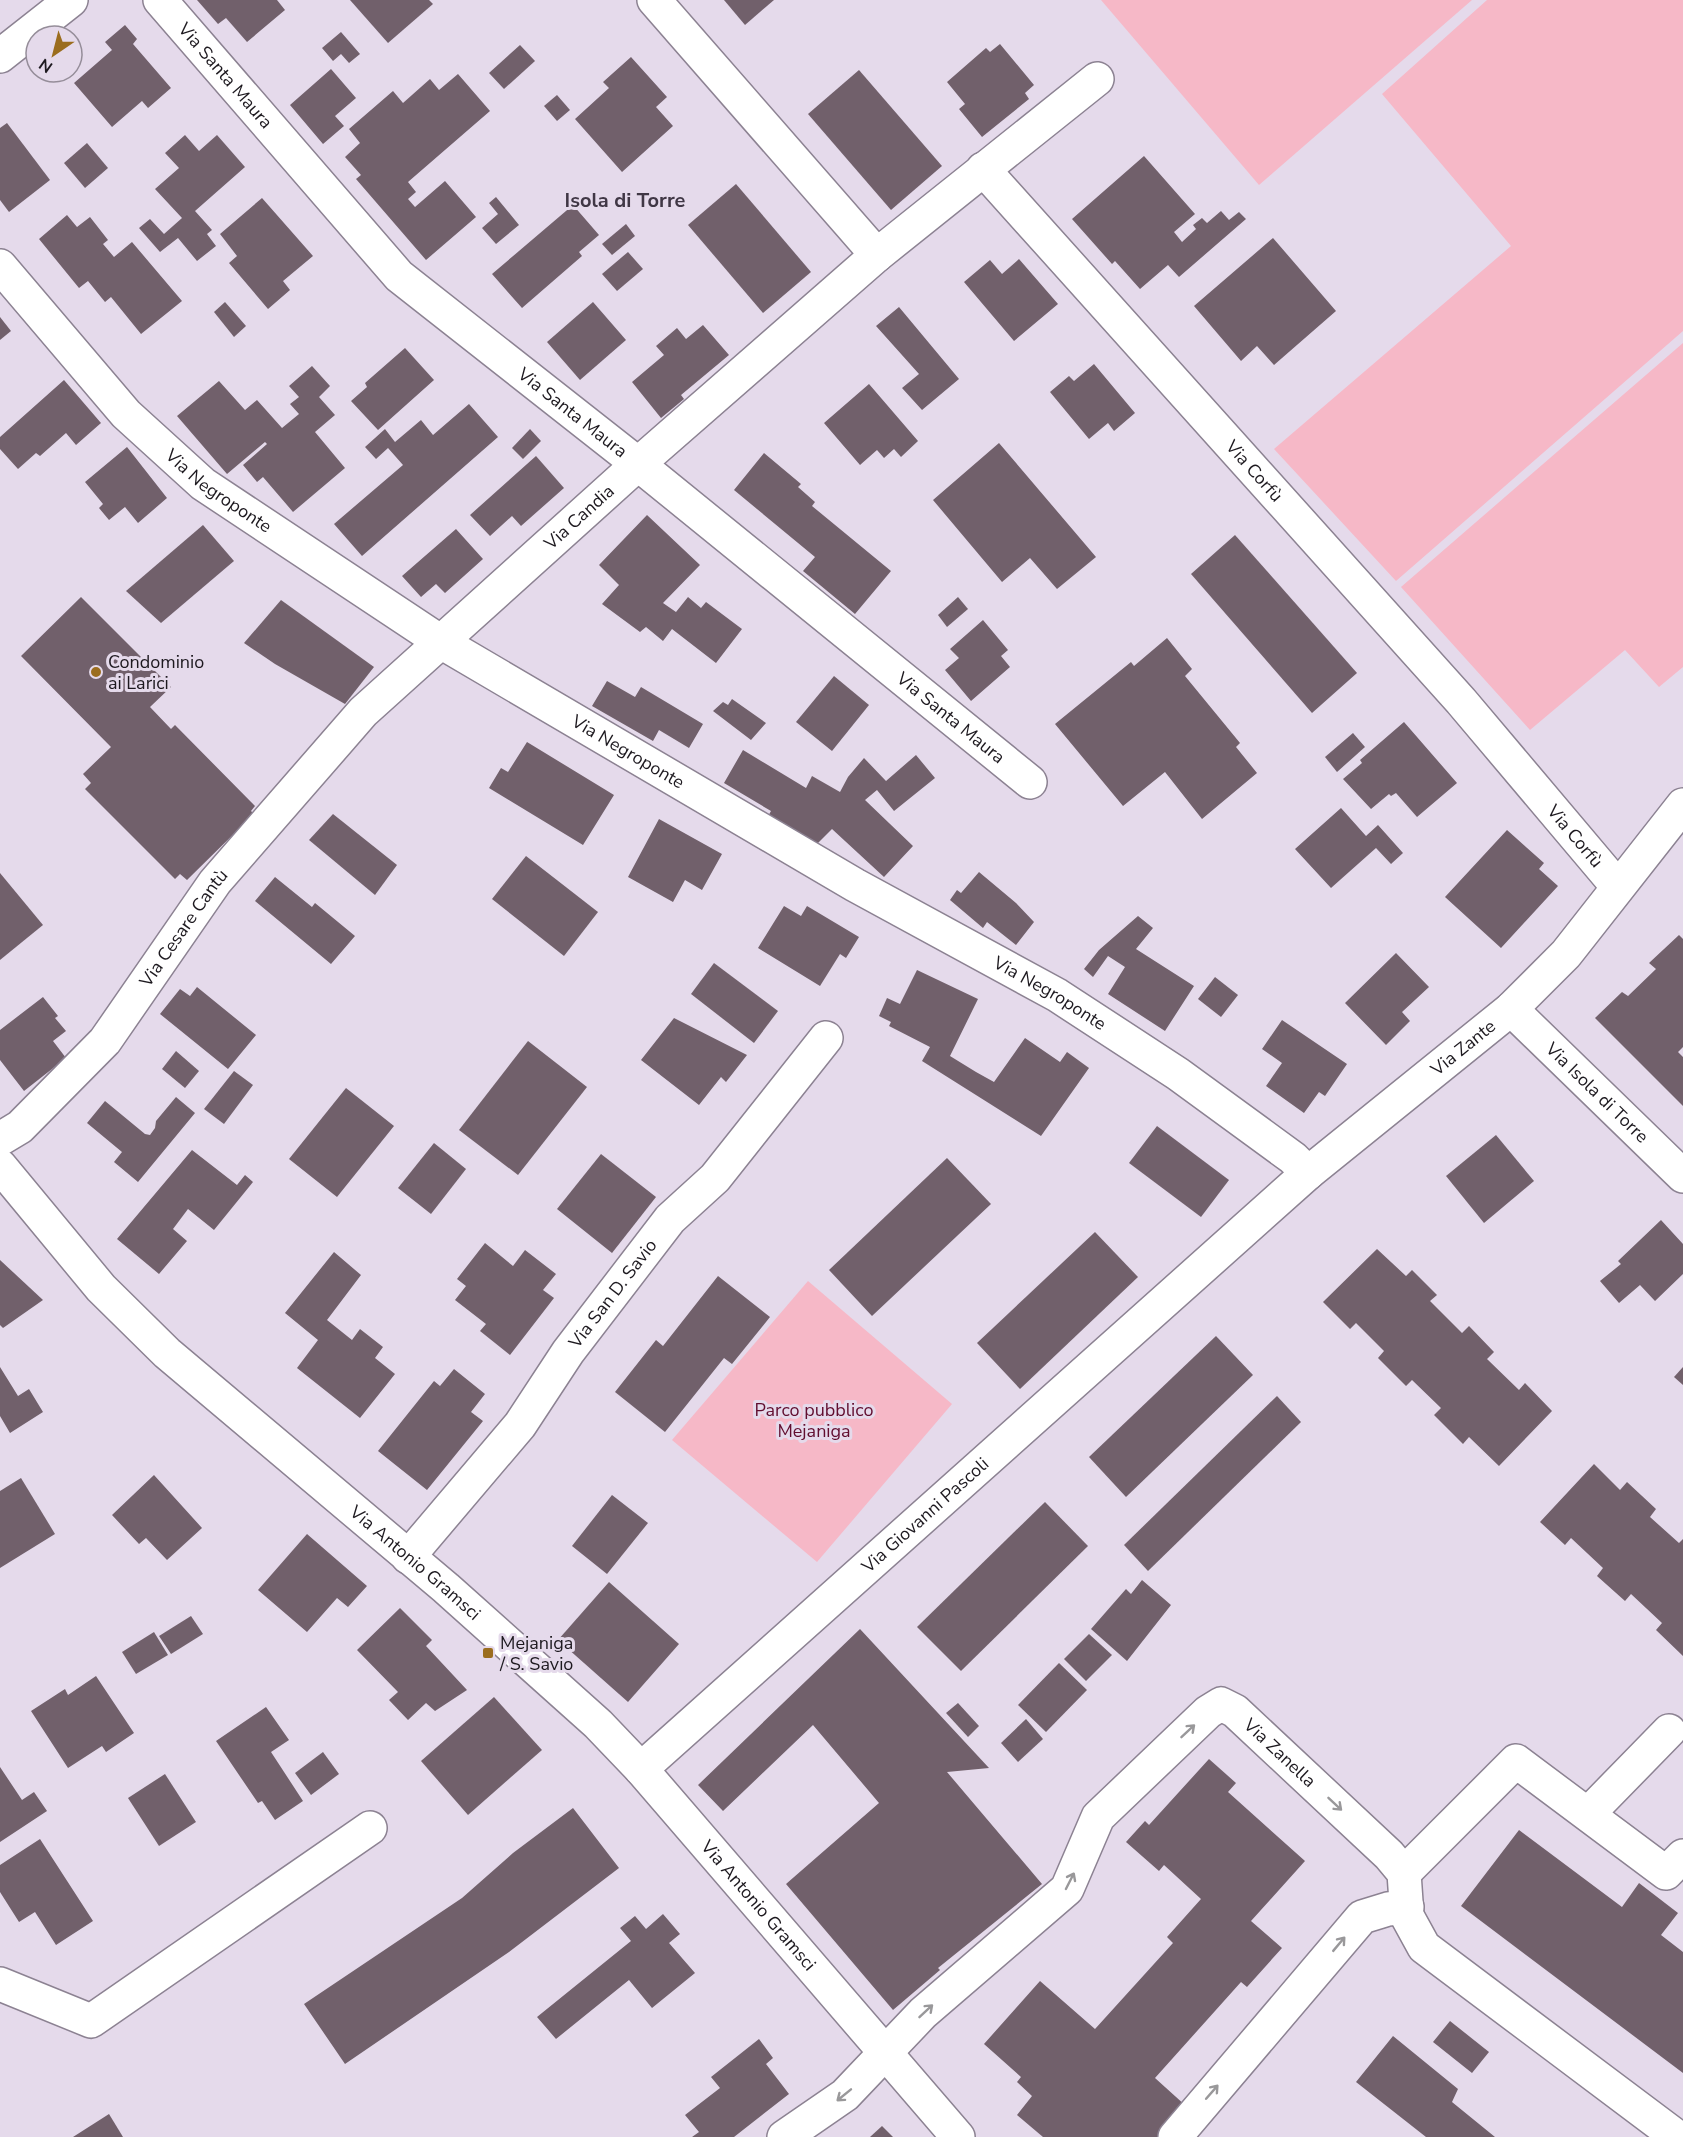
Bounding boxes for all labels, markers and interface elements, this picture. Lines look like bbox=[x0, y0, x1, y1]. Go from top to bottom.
street label: Via Santa Maura bbox=[172, 17, 278, 134]
north arrow bbox=[24, 24, 84, 84]
text: N bbox=[35, 53, 57, 78]
district label: Isola di Torre bbox=[565, 187, 686, 214]
street label: Via Santa Maura bbox=[512, 361, 632, 463]
street label: Via Corfù bbox=[1220, 434, 1288, 507]
street label: Via Negroponte bbox=[159, 443, 276, 538]
street label: Via Candia bbox=[538, 479, 619, 556]
place label: Condominio ai Larici bbox=[108, 650, 204, 695]
marker: Condominio ai Larici bbox=[89, 665, 103, 679]
street label: Via Santa Maura bbox=[891, 666, 1010, 769]
street label: Via Negroponte bbox=[566, 709, 689, 794]
street label: Via Corfù bbox=[1541, 799, 1609, 873]
street label: Via Cesare Cantù bbox=[133, 864, 233, 992]
street label: Via Negroponte bbox=[988, 950, 1111, 1036]
street label: Via Zante bbox=[1425, 1014, 1501, 1082]
street label: Via Isola di Torre bbox=[1540, 1036, 1654, 1148]
street label: Via San D. Savio bbox=[563, 1234, 662, 1354]
park label: Parco pubblico Mejaniga bbox=[755, 1398, 873, 1443]
street label: Via Giovanni Pascoli bbox=[856, 1452, 994, 1579]
street label: Via Antonio Gramsci bbox=[344, 1499, 486, 1625]
place label: Mejaniga / S. Savio bbox=[499, 1631, 573, 1676]
marker: Mejaniga / S. Savio bbox=[481, 1646, 495, 1660]
street label: Via Zanella bbox=[1238, 1712, 1321, 1793]
one-way arrow bbox=[1181, 1724, 1196, 1738]
one-way arrow bbox=[1327, 1797, 1342, 1811]
street label: Via Antonio Gramsci bbox=[695, 1834, 821, 1976]
one-way arrow bbox=[1064, 1872, 1076, 1890]
one-way arrow bbox=[1332, 1937, 1346, 1952]
one-way arrow bbox=[918, 2004, 933, 2019]
one-way arrow bbox=[1206, 2084, 1219, 2100]
one-way arrow bbox=[836, 2088, 852, 2101]

